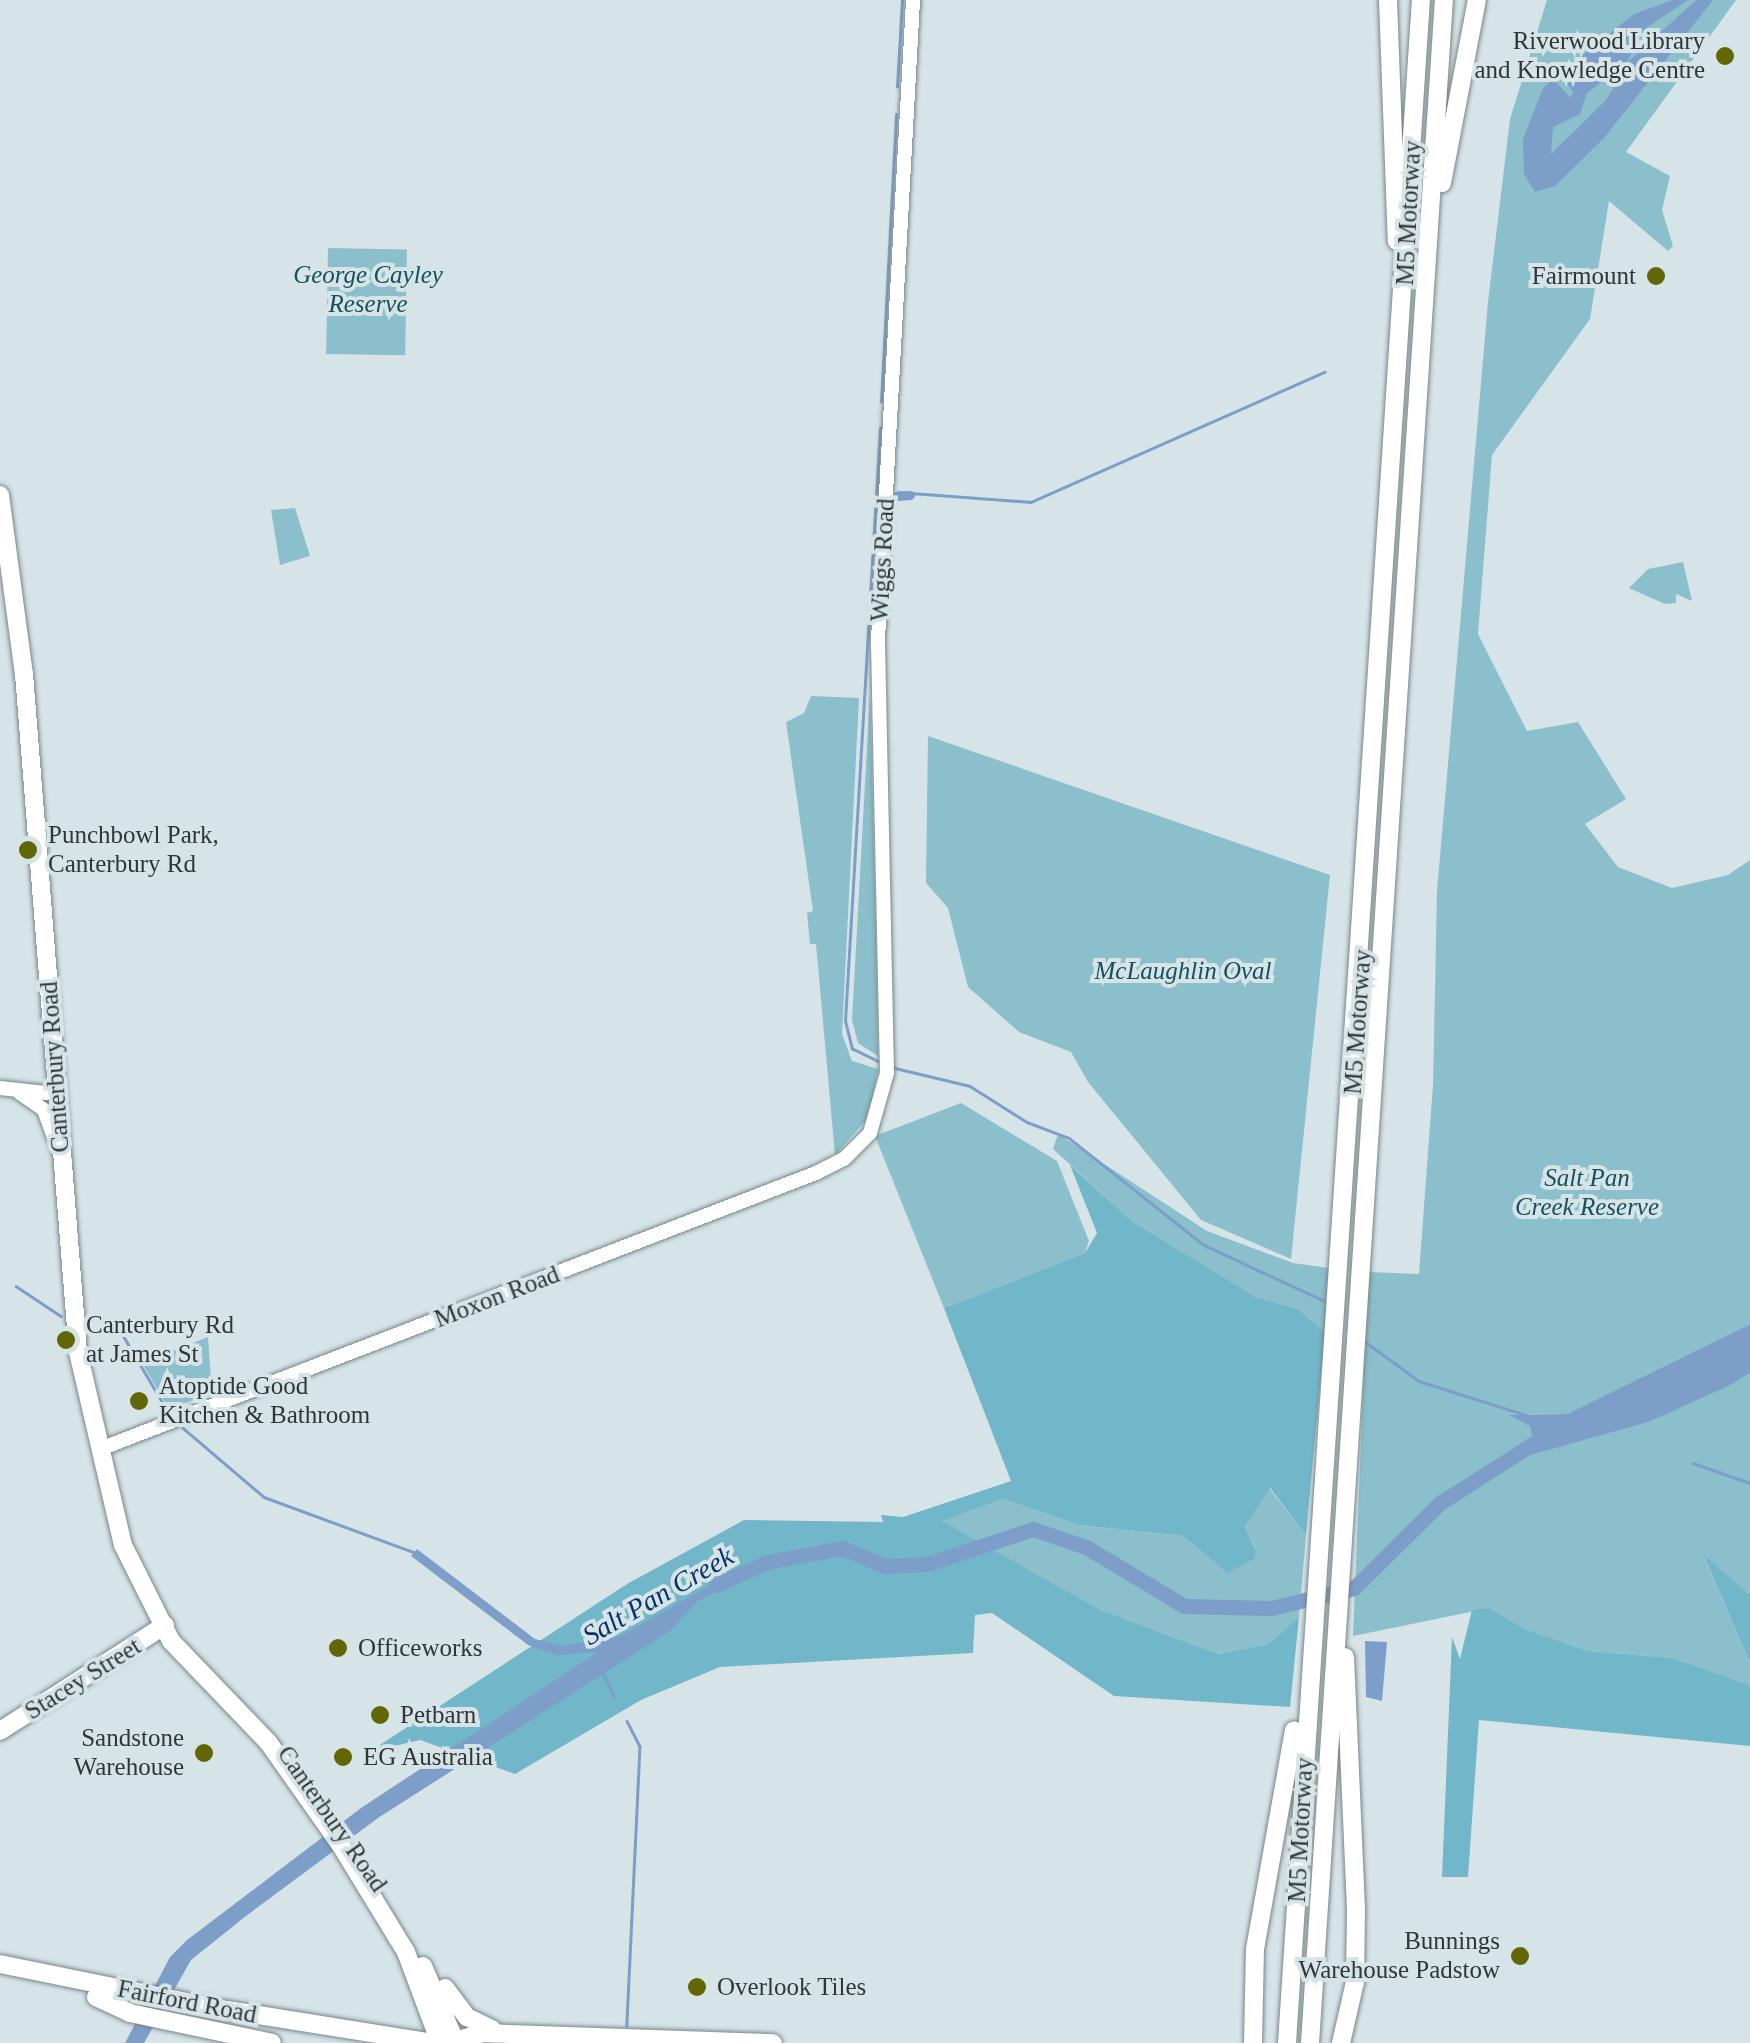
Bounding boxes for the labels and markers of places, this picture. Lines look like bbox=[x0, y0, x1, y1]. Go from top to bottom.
place label: Riverwood Library and Knowledge Centre bbox=[1475, 27, 1705, 86]
marker: Riverwood Library and Knowledge Centre bbox=[1714, 45, 1736, 67]
place label: Fairmount bbox=[1532, 261, 1636, 291]
marker: Fairmount bbox=[1645, 265, 1667, 287]
place label: Punchbowl Park, Canterbury Rd bbox=[48, 821, 219, 880]
marker: Punchbowl Park, Canterbury Rd bbox=[17, 839, 39, 861]
place label: Canterbury Rd at James St bbox=[86, 1311, 234, 1370]
marker: Canterbury Rd at James St bbox=[55, 1329, 77, 1351]
place label: Atoptide Good Kitchen & Bathroom bbox=[159, 1372, 370, 1431]
marker: Atoptide Good Kitchen & Bathroom bbox=[128, 1390, 150, 1412]
place label: Officeworks bbox=[358, 1633, 482, 1663]
marker: Officeworks bbox=[327, 1637, 349, 1659]
place label: Petbarn bbox=[400, 1700, 476, 1730]
marker: Petbarn bbox=[369, 1704, 391, 1726]
place label: Sandstone Warehouse bbox=[74, 1724, 184, 1783]
marker: Sandstone Warehouse bbox=[193, 1742, 215, 1764]
place label: EG Australia bbox=[363, 1742, 494, 1772]
marker: EG Australia bbox=[332, 1746, 354, 1768]
place label: Bunnings Warehouse Padstow bbox=[1299, 1927, 1500, 1986]
marker: Bunnings Warehouse Padstow bbox=[1509, 1945, 1531, 1967]
place label: Overlook Tiles bbox=[717, 1972, 867, 2002]
marker: Overlook Tiles bbox=[686, 1976, 708, 1998]

